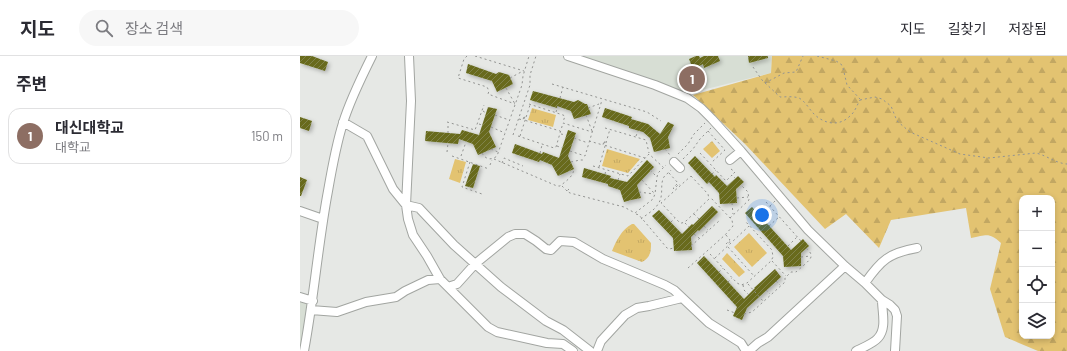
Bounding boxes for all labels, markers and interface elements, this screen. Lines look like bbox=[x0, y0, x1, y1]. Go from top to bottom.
search box bbox=[79, 10, 359, 46]
text: 지도 bbox=[20, 17, 55, 40]
icon: search bbox=[93, 17, 115, 39]
text: 장소 검색 bbox=[125, 19, 183, 37]
text: 지도 bbox=[900, 20, 926, 37]
text: 길찾기 bbox=[948, 20, 986, 37]
text: 저장됨 bbox=[1008, 20, 1047, 37]
pin: 1 bbox=[679, 64, 705, 94]
text: 주변 bbox=[16, 73, 47, 93]
text: 대신대학교 bbox=[55, 118, 124, 136]
text: 1 bbox=[28, 128, 32, 144]
text: 150 m bbox=[251, 128, 283, 144]
text: 대학교 bbox=[55, 139, 91, 155]
map controls bbox=[1019, 195, 1055, 339]
button: + bbox=[1019, 195, 1055, 231]
your location bbox=[752, 205, 772, 225]
button: − bbox=[1019, 231, 1055, 267]
button: locate bbox=[1019, 267, 1055, 303]
button: layers bbox=[1019, 303, 1055, 339]

